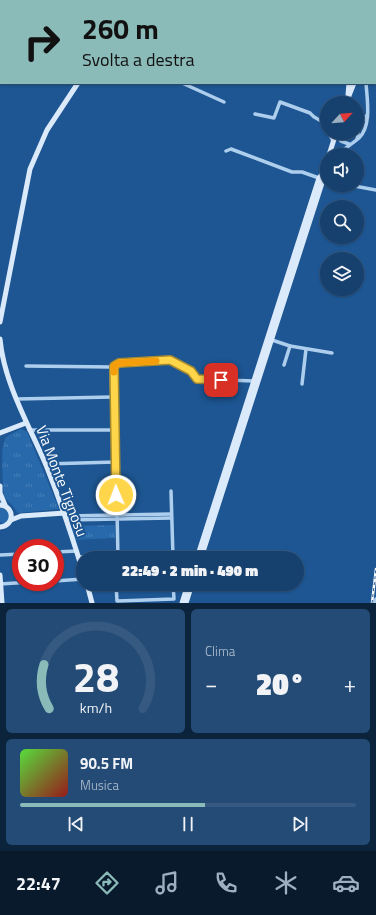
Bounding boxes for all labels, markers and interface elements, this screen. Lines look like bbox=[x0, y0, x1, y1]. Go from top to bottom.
text: 260 m bbox=[82, 7, 159, 50]
icon: right bbox=[16, 16, 68, 68]
text: Svolta a destra bbox=[82, 46, 195, 73]
north arrow bbox=[320, 96, 364, 140]
map controls bbox=[320, 96, 364, 296]
button: sound bbox=[320, 148, 364, 192]
button: search bbox=[320, 200, 364, 244]
button: layers bbox=[320, 252, 364, 296]
pin bbox=[204, 363, 238, 397]
icon: arrive bbox=[210, 369, 232, 391]
street label: Via Monte Tignosu bbox=[30, 422, 94, 540]
position arrow bbox=[95, 474, 137, 516]
speed limit sign: 30 bbox=[12, 539, 64, 591]
text: 22:49 · 2 min · 490 m bbox=[122, 559, 258, 582]
text: Clima bbox=[205, 641, 235, 661]
text: 28 bbox=[72, 645, 119, 708]
text: 20° bbox=[256, 661, 305, 707]
text: − bbox=[205, 667, 217, 701]
text: + bbox=[344, 667, 356, 701]
text: km/h bbox=[79, 697, 112, 719]
text: 90.5 FM bbox=[80, 752, 133, 775]
text: Musica bbox=[80, 775, 119, 795]
icon: previous bbox=[65, 813, 87, 835]
icon: pause bbox=[177, 813, 199, 835]
icon: next bbox=[289, 813, 311, 835]
icon: directions bbox=[93, 869, 121, 897]
icon: music bbox=[153, 869, 181, 897]
icon: phone bbox=[212, 869, 240, 897]
icon: climate bbox=[272, 869, 300, 897]
icon: car bbox=[332, 869, 360, 897]
text: 22:47 bbox=[16, 870, 61, 897]

